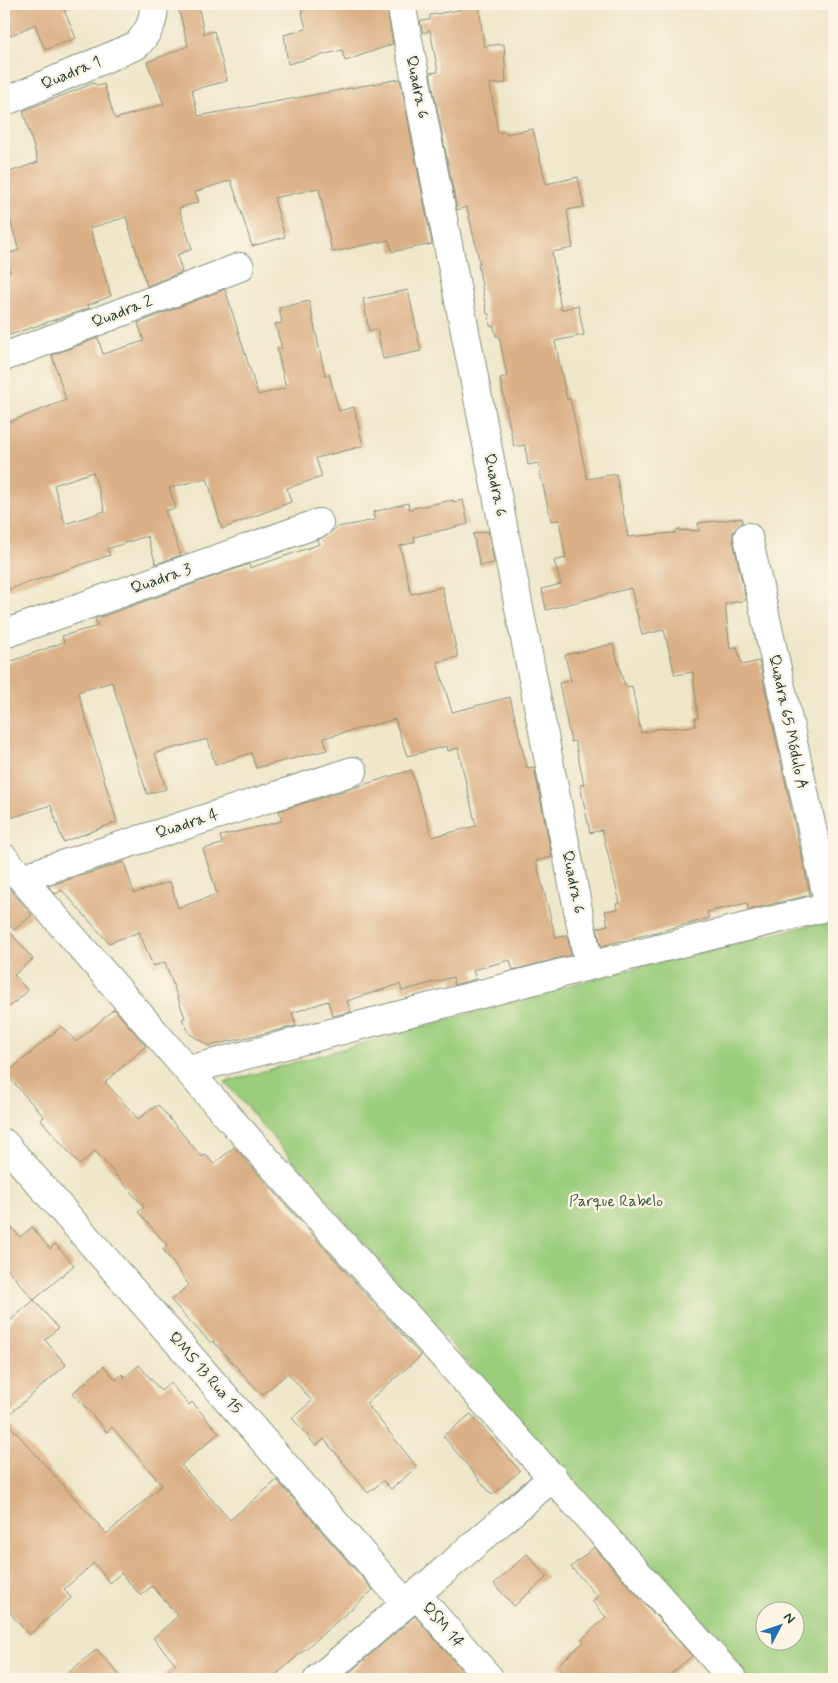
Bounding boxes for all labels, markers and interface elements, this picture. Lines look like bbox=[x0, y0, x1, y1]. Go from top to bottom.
street label: Quadra 1 bbox=[38, 51, 104, 95]
street label: Quadra 6 bbox=[401, 54, 433, 120]
street label: Quadra 2 bbox=[89, 291, 156, 333]
street label: Quadra 6 bbox=[479, 452, 511, 518]
street label: Quadra 3 bbox=[128, 559, 194, 599]
street label: Quadra 65 Módulo A bbox=[763, 653, 813, 791]
street label: Quadra 4 bbox=[153, 804, 221, 844]
street label: Quadra 6 bbox=[557, 849, 589, 915]
park label: Parque Rabelo bbox=[569, 1191, 663, 1212]
street label: QMS 13 Rua 15 bbox=[163, 1327, 247, 1419]
street label: QSM 14 bbox=[417, 1598, 469, 1653]
north arrow bbox=[756, 1600, 806, 1650]
text: N bbox=[779, 1609, 799, 1628]

